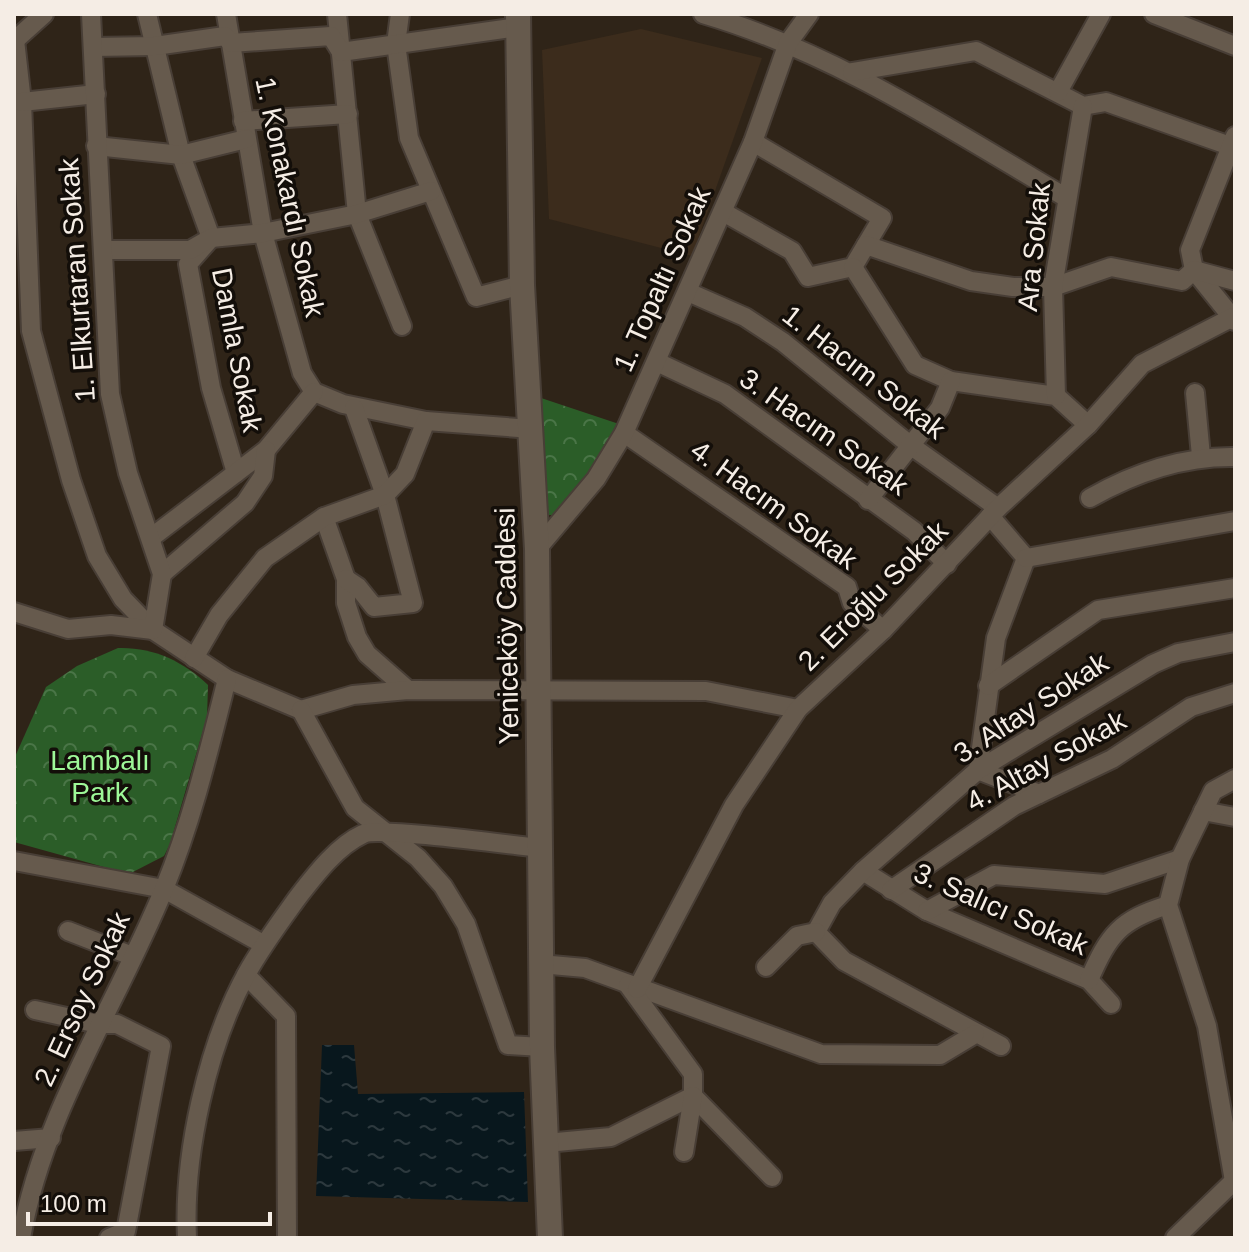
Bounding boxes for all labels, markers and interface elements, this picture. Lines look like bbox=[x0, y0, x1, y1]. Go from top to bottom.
street label: 1. Konakardı Sokak bbox=[249, 74, 331, 321]
street label: 1. Elkurtaran Sokak bbox=[53, 156, 101, 403]
street label: Ara Sokak bbox=[1012, 180, 1056, 313]
street label: 1. Topaltı Sokak bbox=[607, 181, 717, 376]
street label: Damla Sokak bbox=[206, 265, 268, 436]
street label: 1. Hacım Sokak bbox=[777, 299, 952, 446]
street label: 3. Hacım Sokak bbox=[734, 363, 915, 502]
street label: 4. Hacım Sokak bbox=[685, 434, 864, 576]
street label: Yeniceköy Caddesi bbox=[489, 507, 525, 745]
street label: 2. Eroğlu Sokak bbox=[792, 514, 955, 677]
street label: 3. Altay Sokak bbox=[948, 646, 1115, 769]
street label: 4. Altay Sokak bbox=[961, 704, 1132, 818]
park label: Lambalı Park bbox=[50, 745, 150, 808]
street label: 3. Salıcı Sokak bbox=[909, 857, 1094, 962]
street label: 2. Ersoy Sokak bbox=[28, 906, 136, 1091]
scale bar bbox=[28, 1176, 270, 1226]
text: 100 m bbox=[40, 1190, 107, 1217]

